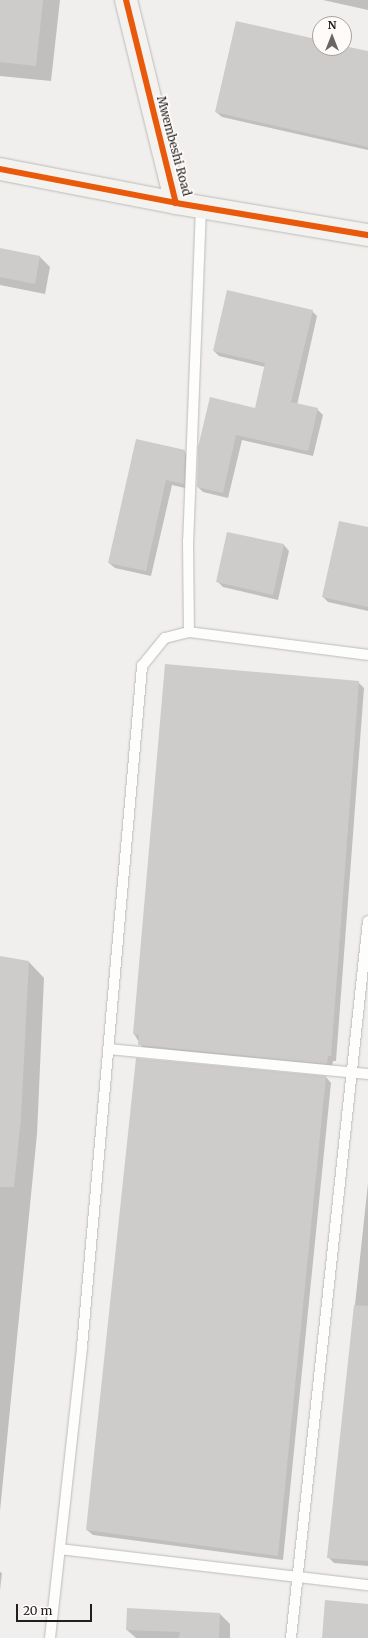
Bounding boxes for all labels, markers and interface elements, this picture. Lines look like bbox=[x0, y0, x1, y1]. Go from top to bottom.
north arrow bbox=[312, 16, 352, 56]
text: N bbox=[328, 18, 336, 32]
street label: Mwembeshi Road bbox=[154, 94, 194, 198]
scale bar bbox=[18, 1596, 94, 1622]
text: 20 m bbox=[23, 1603, 52, 1618]

